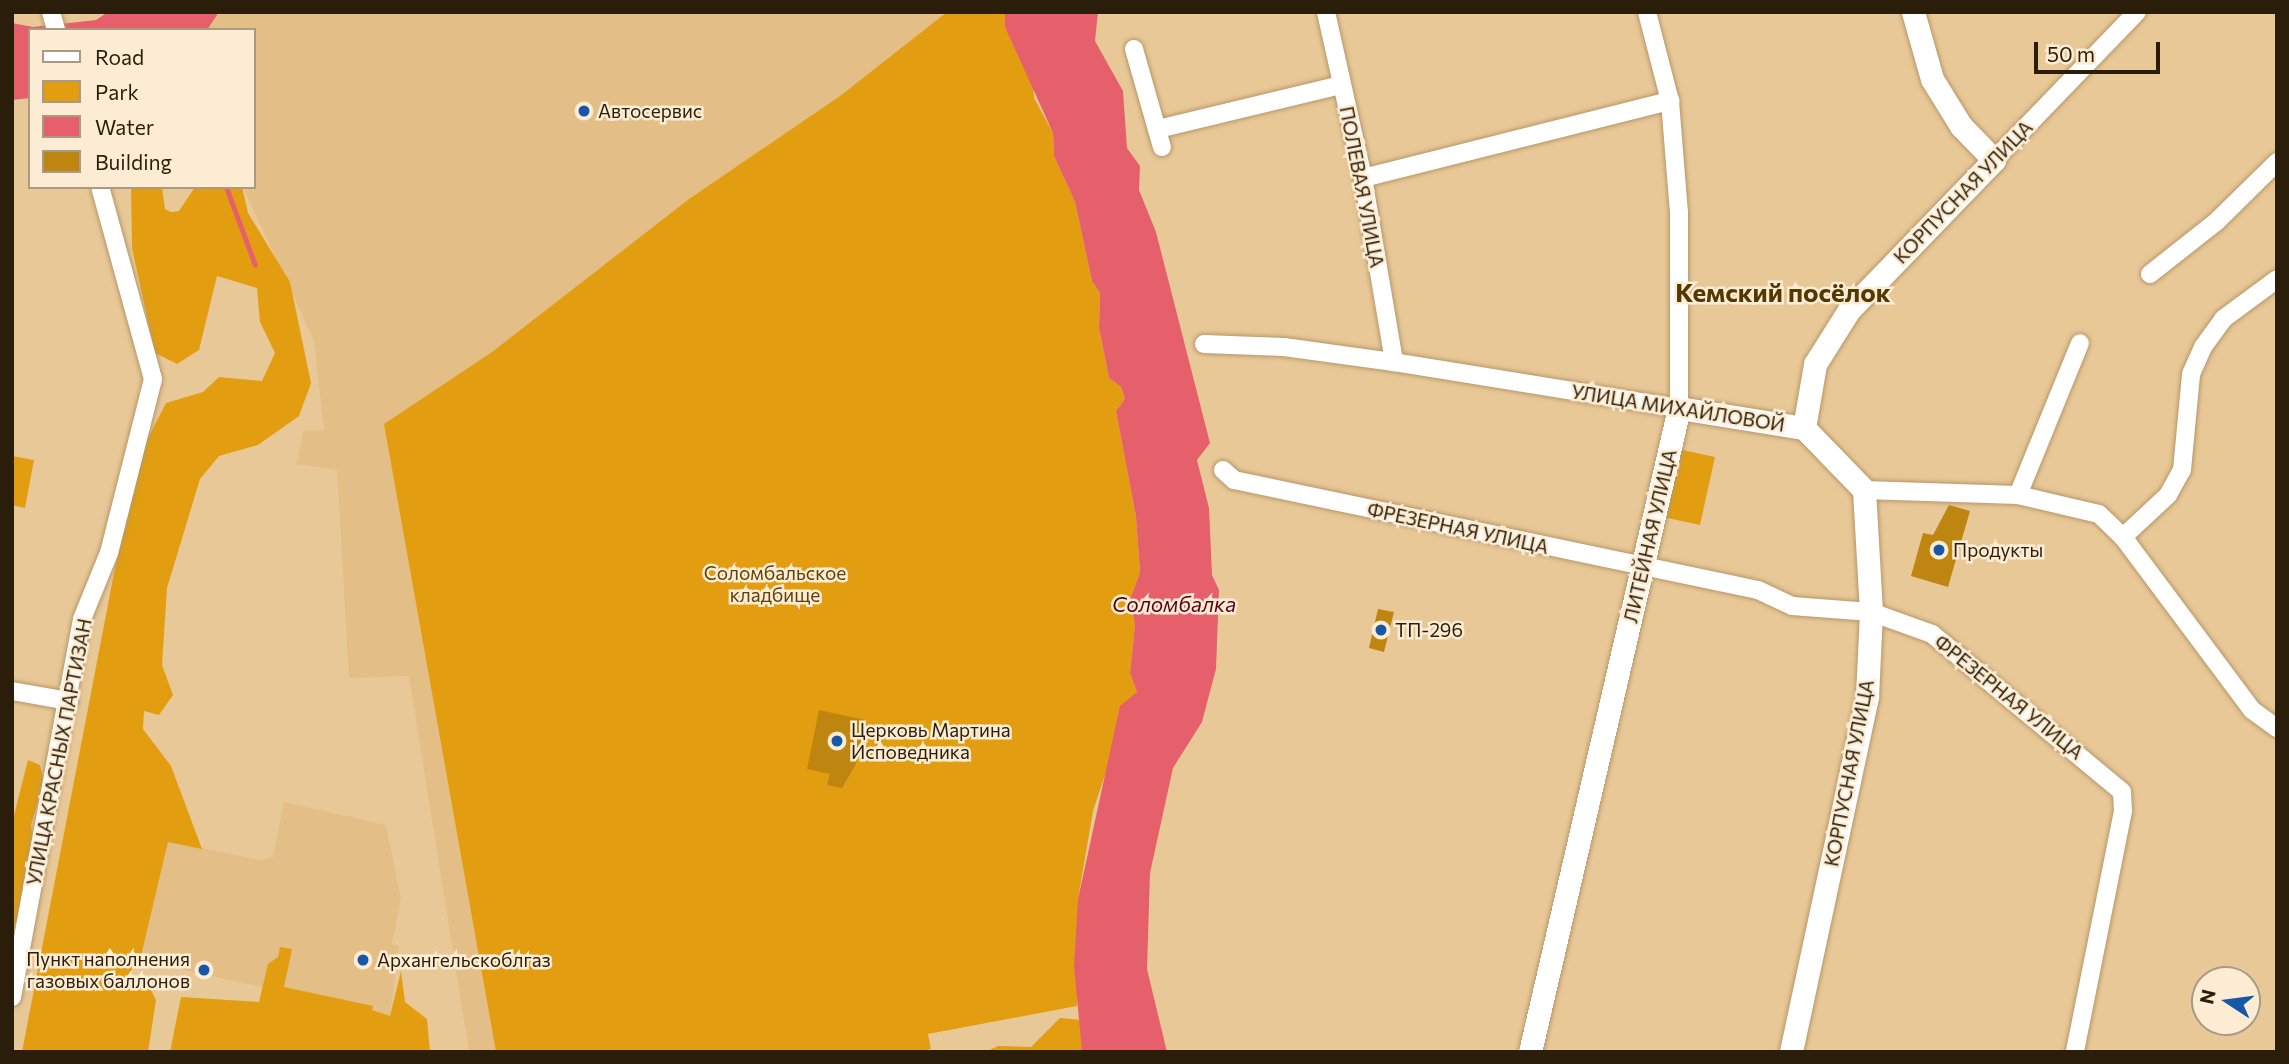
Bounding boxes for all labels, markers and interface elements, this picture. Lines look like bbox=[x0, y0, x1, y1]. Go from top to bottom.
legend bbox=[28, 28, 256, 189]
scale bar bbox=[2037, 28, 2163, 72]
text: 50 m bbox=[2047, 41, 2095, 66]
text: Road bbox=[95, 44, 144, 69]
text: Park bbox=[95, 79, 139, 104]
place label: Автосервис bbox=[598, 100, 702, 122]
marker: Автосервис bbox=[576, 103, 592, 119]
street label: ПОЛЕВАЯ УЛИЦА bbox=[1335, 104, 1389, 270]
text: Water bbox=[95, 114, 154, 139]
street label: КОРПУСНАЯ УЛИЦА bbox=[1889, 116, 2037, 268]
text: Building bbox=[95, 149, 172, 174]
district label: Кемский посёлок bbox=[1675, 276, 1891, 308]
street label: УЛИЦА МИХАЙЛОВОЙ bbox=[1570, 380, 1786, 436]
street label: ЛИТЕЙНАЯ УЛИЦА bbox=[1619, 447, 1681, 625]
street label: ФРЕЗЕРНАЯ УЛИЦА bbox=[1365, 498, 1551, 558]
place label: Продукты bbox=[1953, 539, 2043, 561]
marker: Продукты bbox=[1931, 542, 1947, 558]
park label: Соломбальское кладбище bbox=[704, 562, 846, 606]
water label: Соломбалка bbox=[1112, 591, 1236, 617]
street label: УЛИЦА КРАСНЫХ ПАРТИЗАН bbox=[22, 616, 96, 888]
place label: ТП-296 bbox=[1395, 619, 1463, 641]
marker: ТП-296 bbox=[1373, 622, 1389, 638]
street label: ФРЕЗЕРНАЯ УЛИЦА bbox=[1930, 630, 2088, 764]
street label: КОРПУСНАЯ УЛИЦА bbox=[1820, 678, 1878, 868]
place label: Церковь Мартина Исповедника bbox=[851, 719, 1011, 763]
marker: Церковь Мартина Исповедника bbox=[829, 733, 845, 749]
place label: Пункт наполнения газовых баллонов bbox=[26, 948, 190, 992]
place label: Архангельскоблгаз bbox=[377, 949, 551, 971]
marker: Архангельскоблгаз bbox=[355, 952, 371, 968]
marker: Пункт наполнения газовых баллонов bbox=[196, 962, 212, 978]
north arrow bbox=[2191, 966, 2261, 1036]
text: N bbox=[2194, 987, 2220, 1006]

